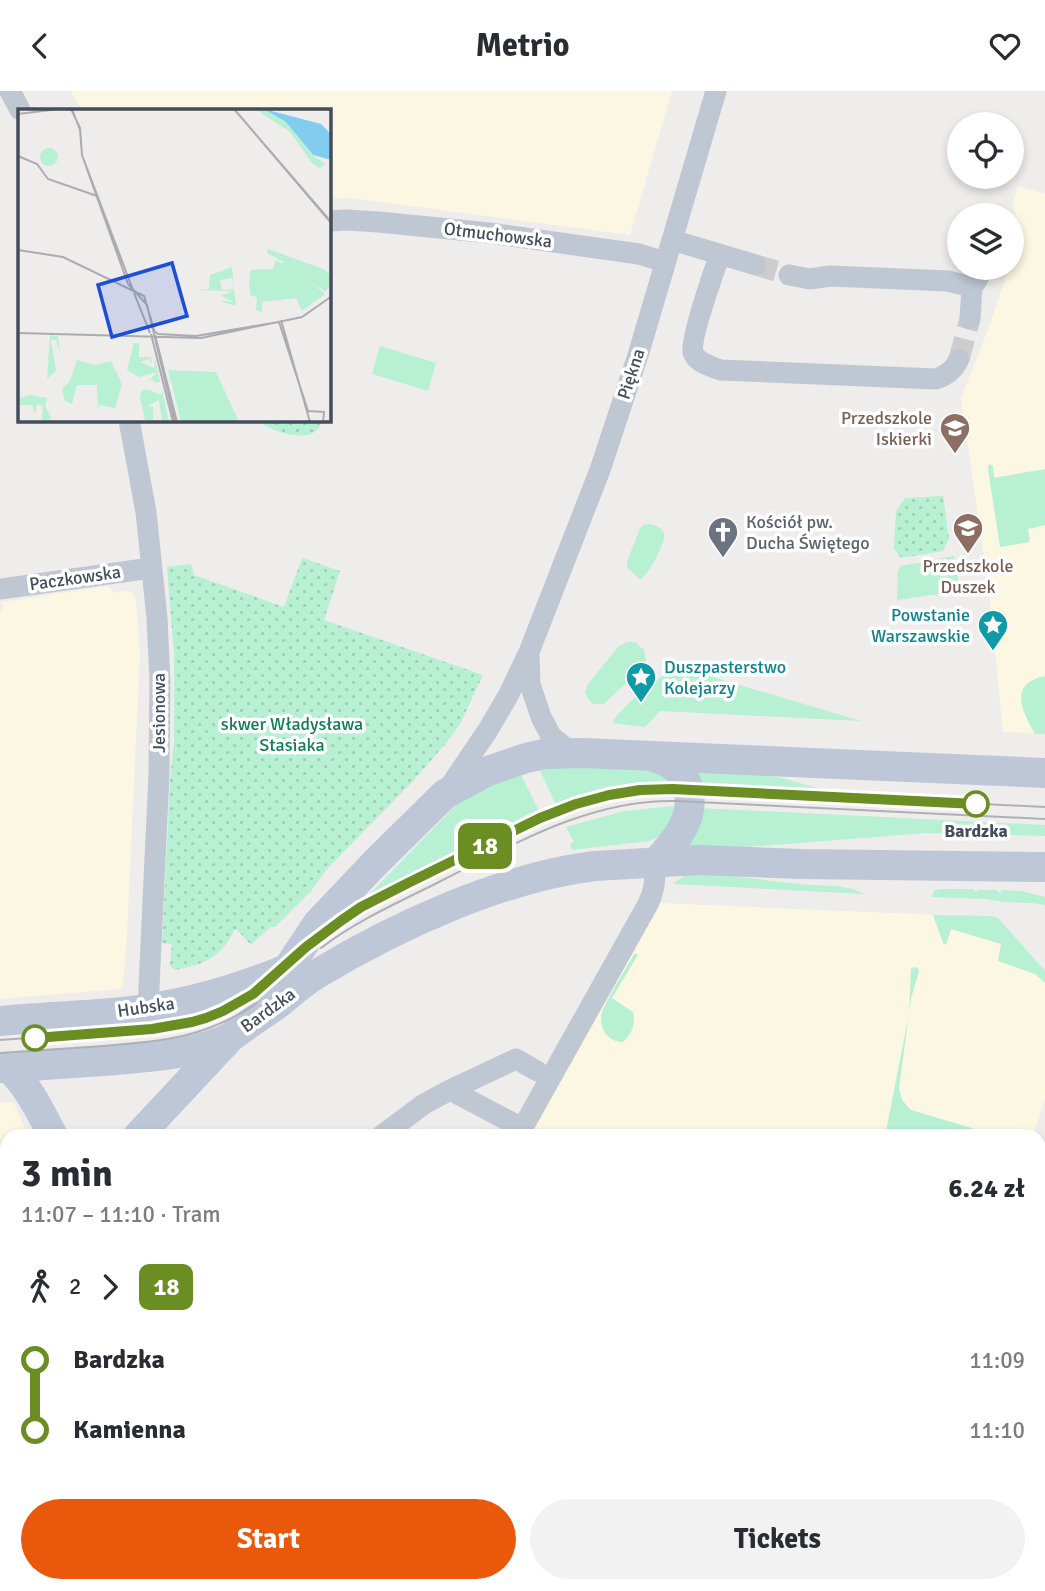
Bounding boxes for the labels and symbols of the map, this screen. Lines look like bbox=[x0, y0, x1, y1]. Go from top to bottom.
inset map bbox=[18, 109, 331, 422]
street label: Otmuchowska bbox=[443, 217, 553, 253]
street label: Piękna bbox=[612, 346, 650, 402]
place label: Przedszkole Iskierki bbox=[841, 407, 932, 450]
school or university icon: Przedszkole Iskierki bbox=[938, 411, 972, 455]
place label: Kościół pw. Ducha Świętego bbox=[746, 511, 870, 554]
school or university icon: Przedszkole Duszek bbox=[951, 511, 985, 555]
church icon: Kościół pw. Ducha Świętego bbox=[706, 515, 740, 559]
place label: Przedszkole Duszek bbox=[922, 555, 1014, 598]
street label: Paczkowska bbox=[28, 561, 122, 595]
place label: Powstanie Warszawskie bbox=[871, 604, 970, 647]
place icon: Powstanie Warszawskie bbox=[976, 608, 1010, 652]
place label: Duszpasterstwo Kolejarzy bbox=[664, 656, 786, 699]
place icon: Duszpasterstwo Kolejarzy bbox=[624, 660, 658, 704]
street label: Jesionowa bbox=[148, 673, 170, 753]
park label: skwer Władysława Stasiaka bbox=[221, 713, 363, 756]
marker: Bardzka bbox=[963, 791, 989, 817]
place label: Bardzka bbox=[944, 820, 1008, 842]
line badge: 18 bbox=[454, 823, 516, 869]
street label: Bardzka bbox=[236, 983, 300, 1037]
street label: Hubska bbox=[116, 992, 176, 1022]
unlabelled marker bbox=[22, 1025, 48, 1051]

